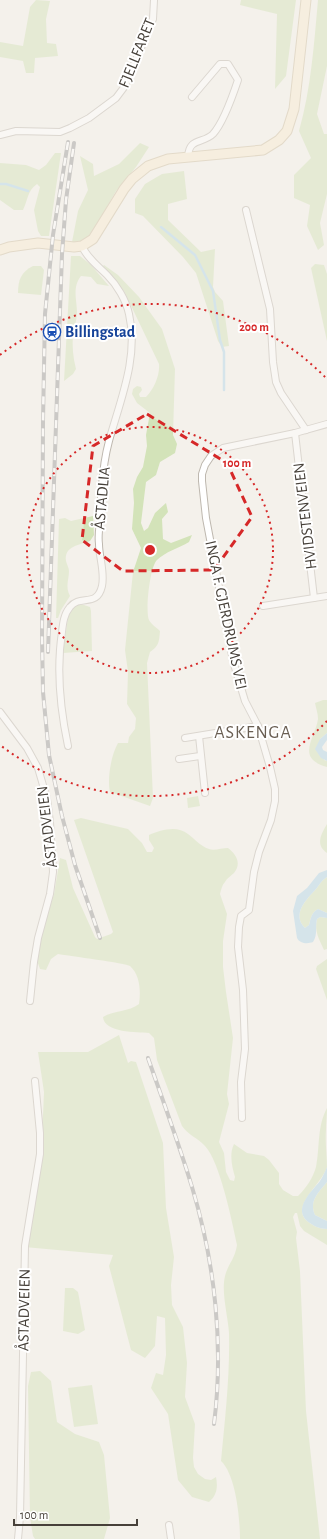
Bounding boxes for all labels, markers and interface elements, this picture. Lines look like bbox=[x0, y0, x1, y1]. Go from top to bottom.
street label: FJELLFARET bbox=[116, 16, 158, 90]
text: 200 m bbox=[239, 321, 269, 333]
station icon: Billingstad bbox=[42, 322, 62, 342]
place label: Billingstad bbox=[65, 324, 136, 340]
text: 100 m bbox=[223, 457, 251, 469]
street label: HVIDSTENVEIEN bbox=[291, 462, 319, 570]
street label: ÅSTADLIA bbox=[89, 466, 113, 530]
street label: INGA F. GJERDRUMS VEI bbox=[202, 539, 250, 691]
centre of rings bbox=[143, 543, 157, 557]
district label: ASKENGA bbox=[214, 724, 292, 742]
street label: ÅSTADVEIEN bbox=[32, 785, 60, 869]
street label: ÅSTADVEIEN bbox=[13, 1269, 33, 1351]
scale bar bbox=[14, 1501, 137, 1527]
text: 100 m bbox=[20, 1509, 48, 1521]

